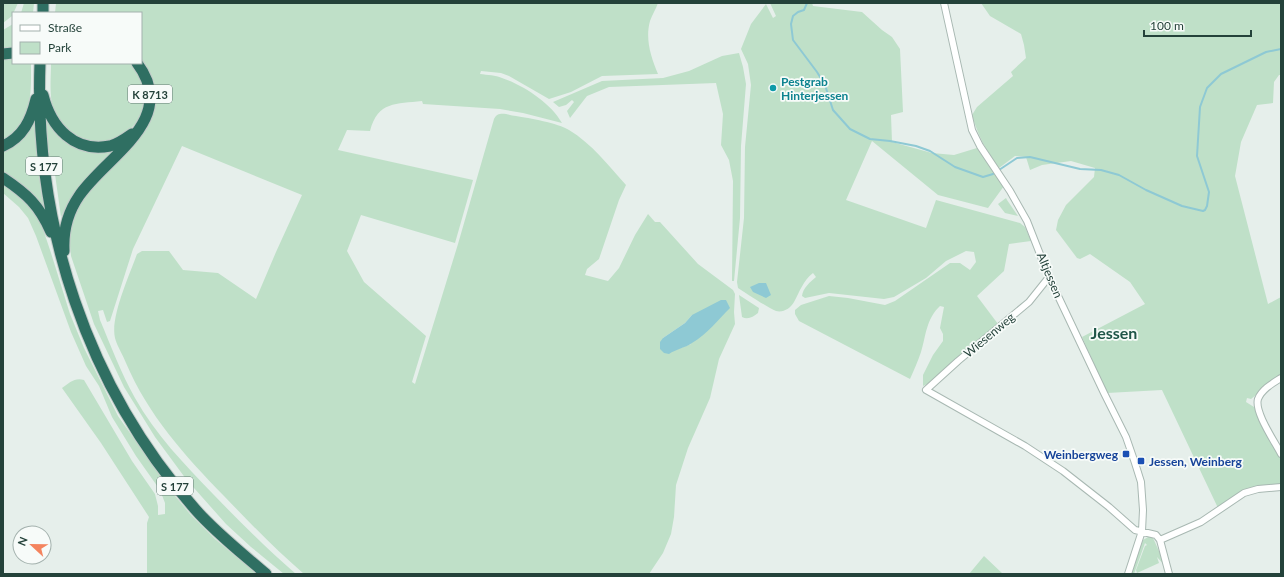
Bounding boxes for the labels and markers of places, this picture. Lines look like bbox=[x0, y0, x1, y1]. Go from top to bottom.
place label: Pestgrab Hinterjessen bbox=[781, 74, 849, 103]
marker: Pestgrab Hinterjessen bbox=[768, 83, 778, 93]
place label: Weinbergweg bbox=[1044, 447, 1119, 462]
marker: Weinbergweg bbox=[1121, 449, 1131, 459]
place label: Jessen, Weinberg bbox=[1149, 454, 1242, 469]
marker: Jessen, Weinberg bbox=[1136, 456, 1146, 466]

